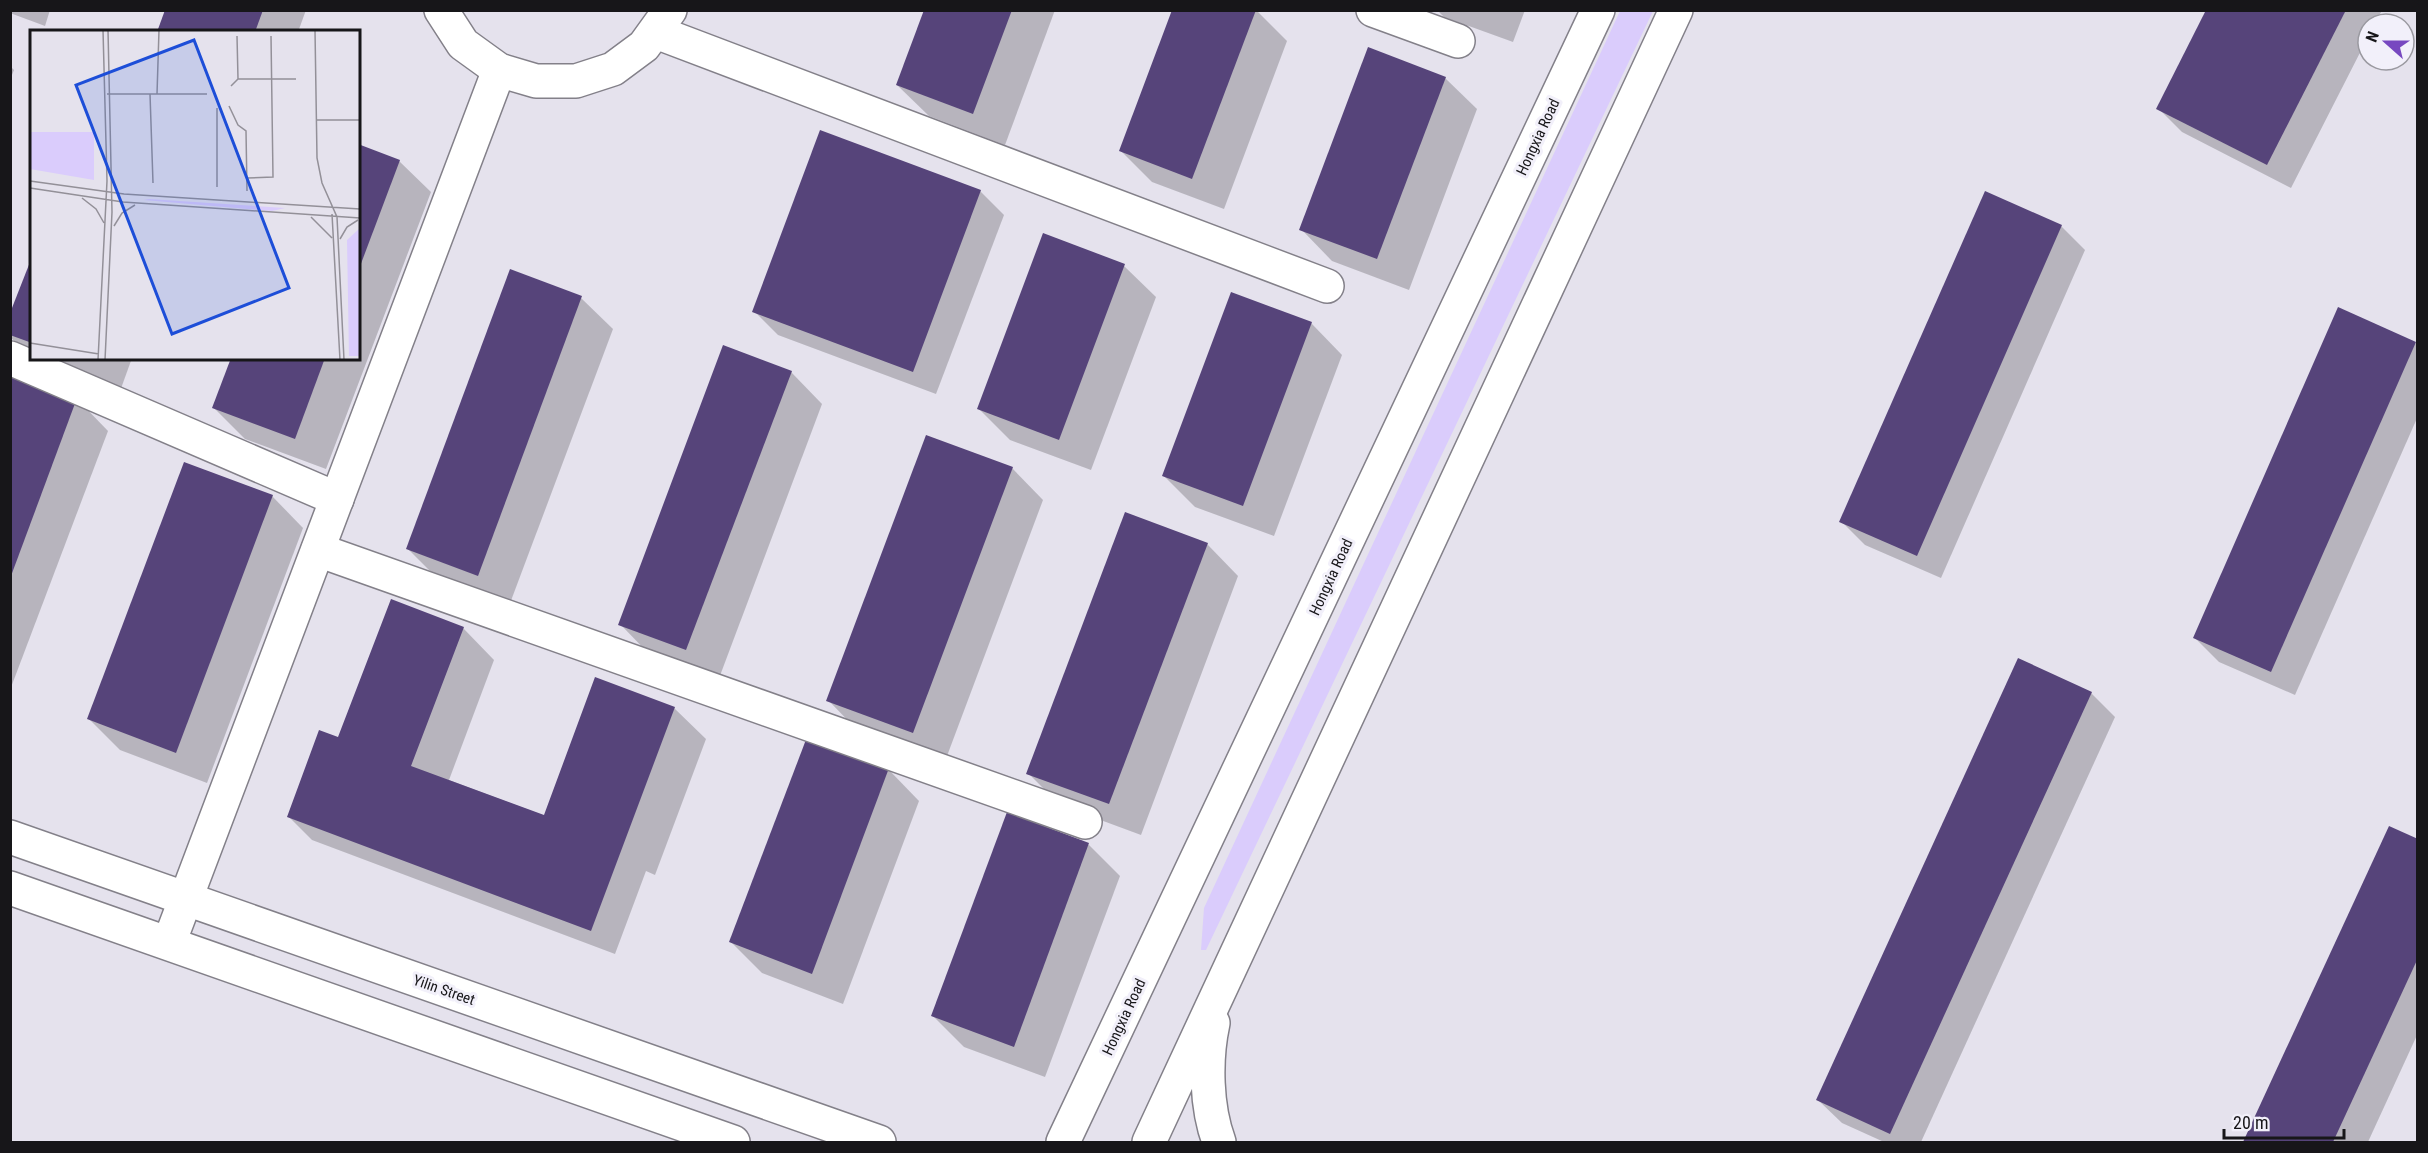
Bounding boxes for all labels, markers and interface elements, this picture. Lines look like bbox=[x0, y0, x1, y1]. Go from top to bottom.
north arrow bbox=[2356, 12, 2416, 72]
text: N bbox=[2362, 29, 2383, 45]
inset map bbox=[30, 30, 360, 360]
street label: Hongxia Road bbox=[1512, 96, 1564, 178]
street label: Hongxia Road bbox=[1305, 536, 1357, 618]
street label: Yilin Street bbox=[411, 971, 477, 1009]
street label: Hongxia Road bbox=[1098, 976, 1150, 1058]
scale bar bbox=[2224, 1102, 2344, 1140]
text: 20 m bbox=[2233, 1112, 2268, 1133]

